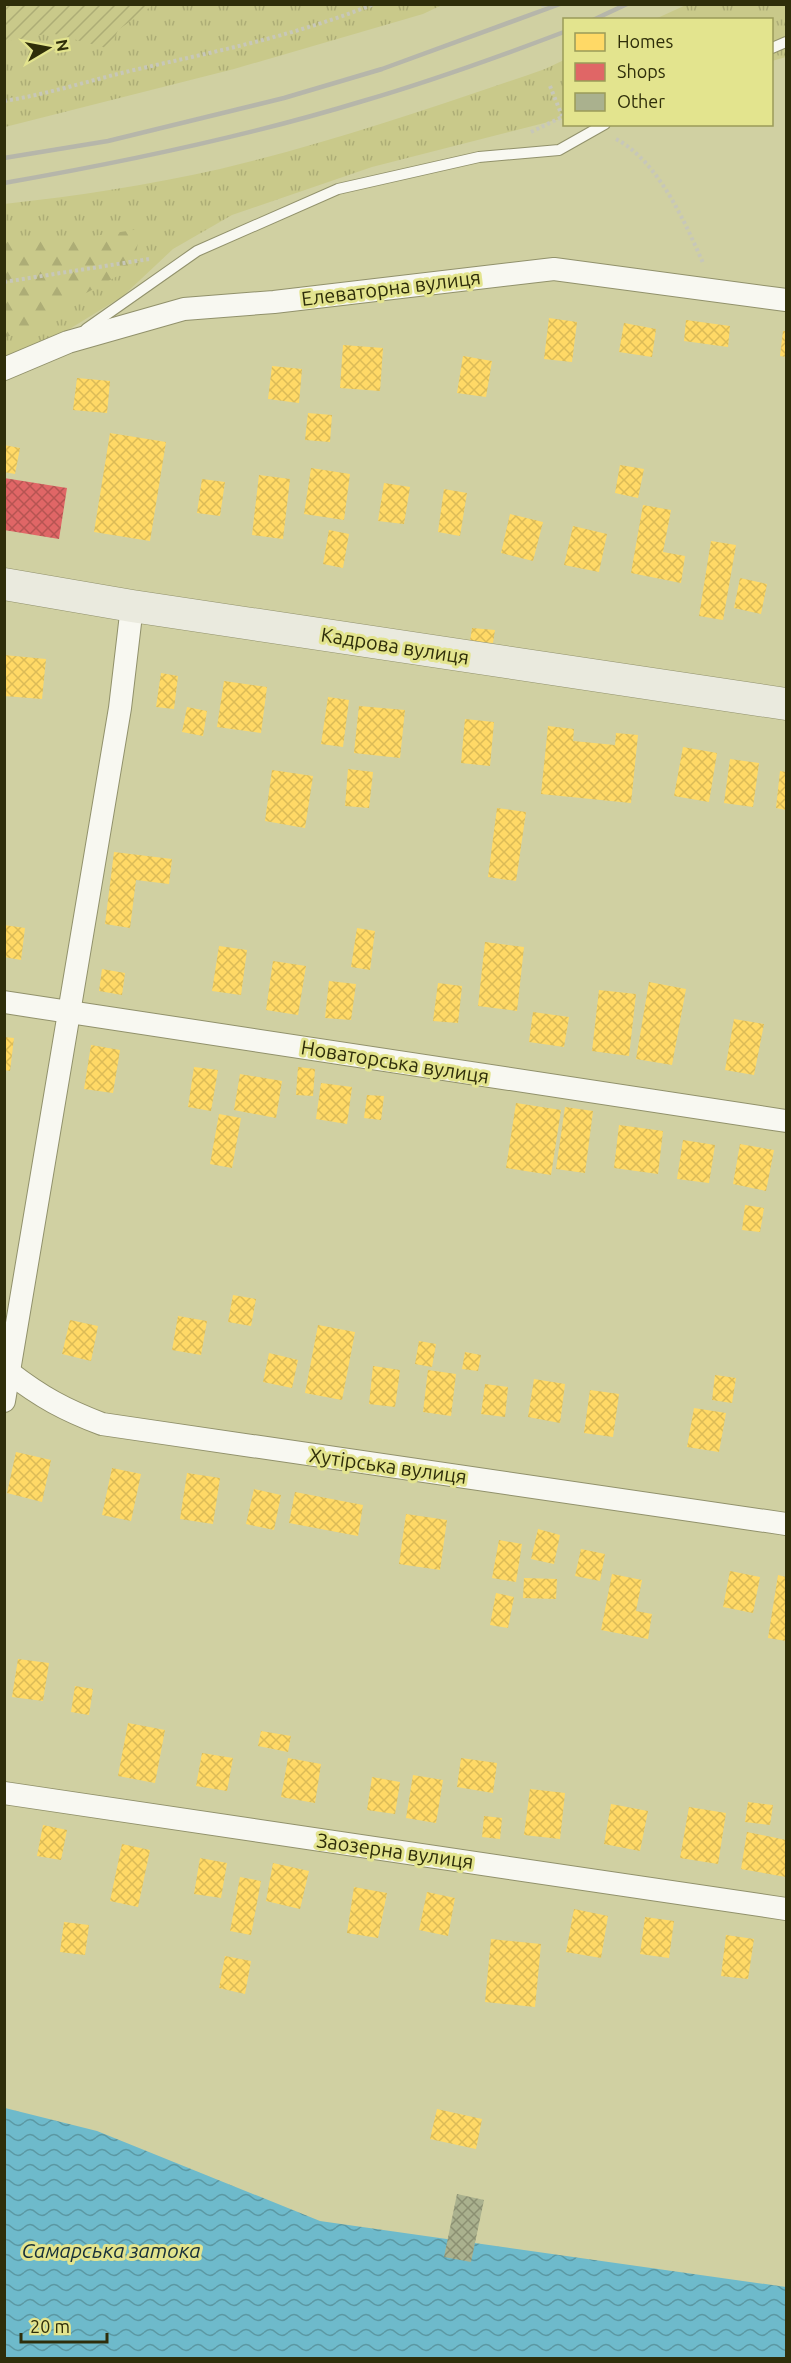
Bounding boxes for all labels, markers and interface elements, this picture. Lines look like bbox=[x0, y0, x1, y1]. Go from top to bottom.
north arrow bbox=[18, 18, 78, 78]
legend bbox=[563, 18, 773, 126]
text: Homes bbox=[617, 31, 674, 51]
text: N bbox=[53, 38, 73, 53]
text: Shops bbox=[617, 61, 666, 81]
text: Other bbox=[617, 91, 665, 111]
street label: Елеваторна вулиця bbox=[300, 265, 482, 310]
street label: Кадрова вулиця bbox=[319, 622, 471, 669]
street label: Новаторська вулиця bbox=[299, 1035, 491, 1088]
street label: Хутірська вулиця bbox=[308, 1443, 468, 1488]
street label: Заозерна вулиця bbox=[315, 1828, 475, 1873]
water label: Самарська затока bbox=[22, 2238, 200, 2262]
scale bar bbox=[21, 2306, 106, 2344]
text: 20 m bbox=[30, 2316, 70, 2336]

